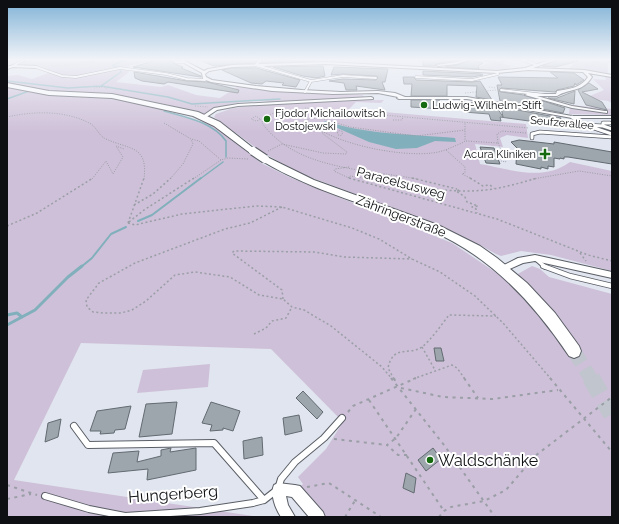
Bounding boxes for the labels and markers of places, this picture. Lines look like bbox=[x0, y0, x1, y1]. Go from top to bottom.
place label: Ludwig-Wilhelm-Stift bbox=[432, 99, 542, 112]
marker: Ludwig-Wilhelm-Stift bbox=[419, 100, 429, 110]
place label: Fjodor Michailowitsch Dostojewski bbox=[275, 107, 385, 133]
marker: Fjodor Michailowitsch Dostojewski bbox=[262, 114, 272, 124]
place label: Acura Kliniken bbox=[464, 148, 536, 161]
marker: Acura Kliniken bbox=[539, 148, 551, 160]
place label: Waldschänke bbox=[438, 451, 538, 470]
marker: Waldschänke bbox=[425, 455, 435, 465]

